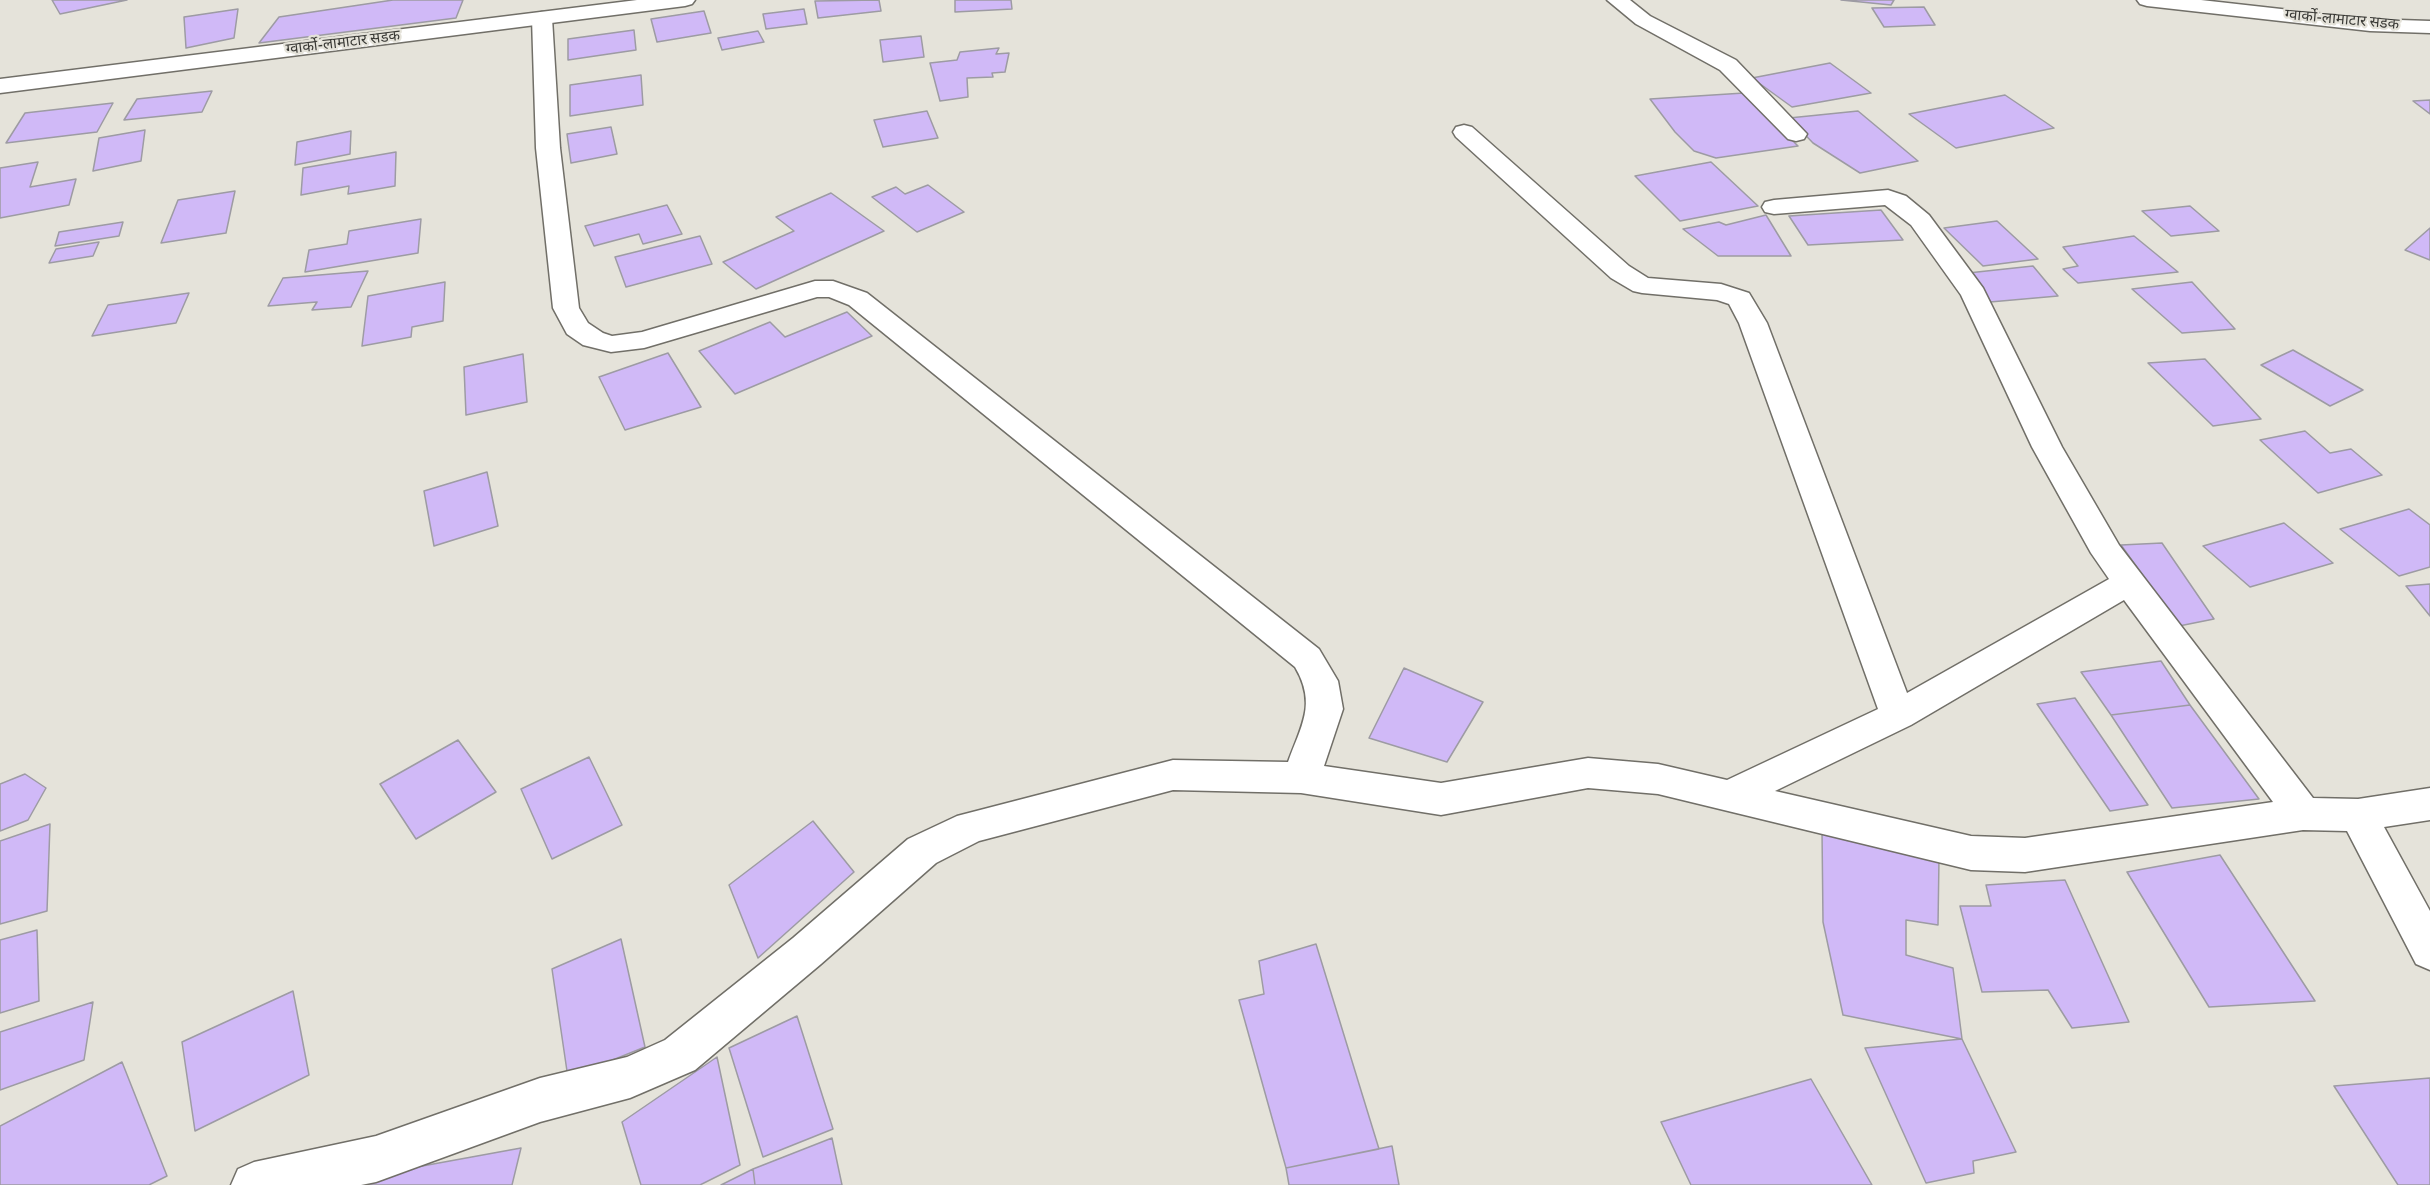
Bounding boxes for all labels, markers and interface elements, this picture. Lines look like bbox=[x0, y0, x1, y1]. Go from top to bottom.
street label: ग्वार्को-लामाटार सडक bbox=[2284, 6, 2400, 34]
street label: ग्वार्को-लामाटार सडक bbox=[285, 27, 401, 59]

